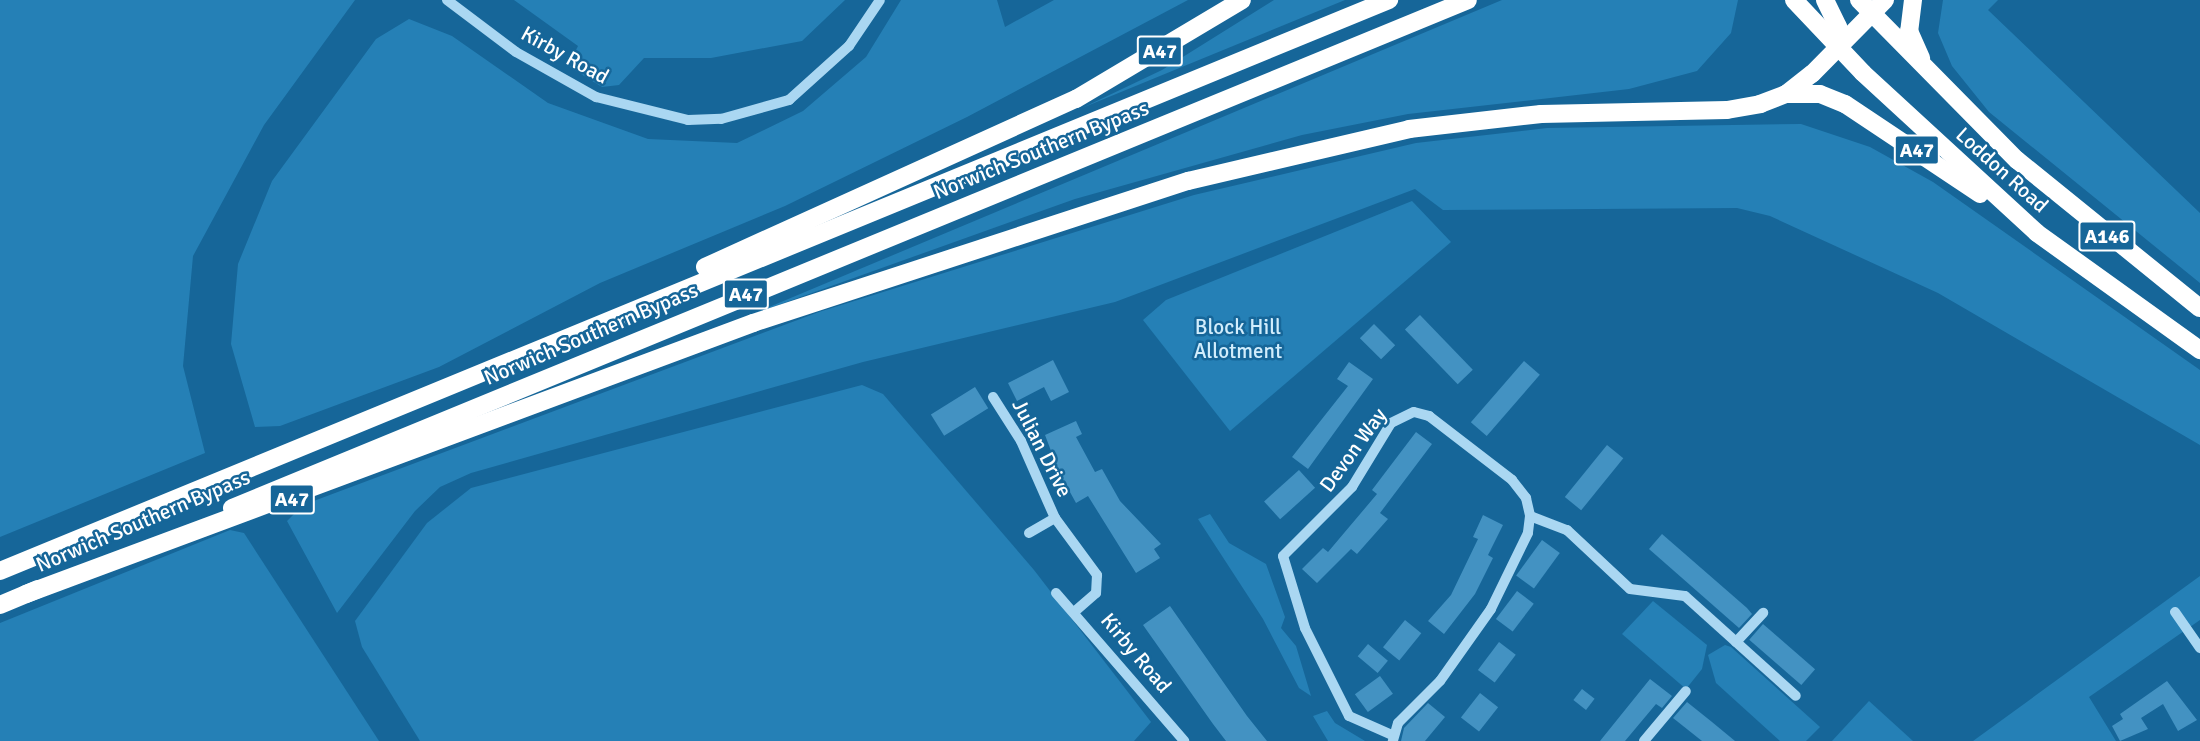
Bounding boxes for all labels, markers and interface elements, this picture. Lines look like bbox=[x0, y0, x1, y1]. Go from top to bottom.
street label: Kirby Road bbox=[517, 21, 613, 89]
road number: A47 bbox=[1136, 34, 1184, 68]
street label: Norwich Southern Bypass bbox=[930, 95, 1152, 205]
street label: Loddon Road bbox=[1951, 122, 2053, 218]
road number: A47 bbox=[1893, 133, 1941, 167]
road number: A146 bbox=[2077, 219, 2137, 253]
street label: Norwich Southern Bypass bbox=[480, 277, 702, 391]
road number: A47 bbox=[722, 277, 770, 311]
park label: Block Hill Allotment bbox=[1194, 314, 1282, 364]
street label: Julian Drive bbox=[1007, 395, 1077, 501]
street label: Devon Way bbox=[1314, 403, 1392, 497]
street label: Norwich Southern Bypass bbox=[32, 464, 254, 578]
road number: A47 bbox=[268, 482, 316, 516]
street label: Kirby Road bbox=[1095, 608, 1177, 698]

